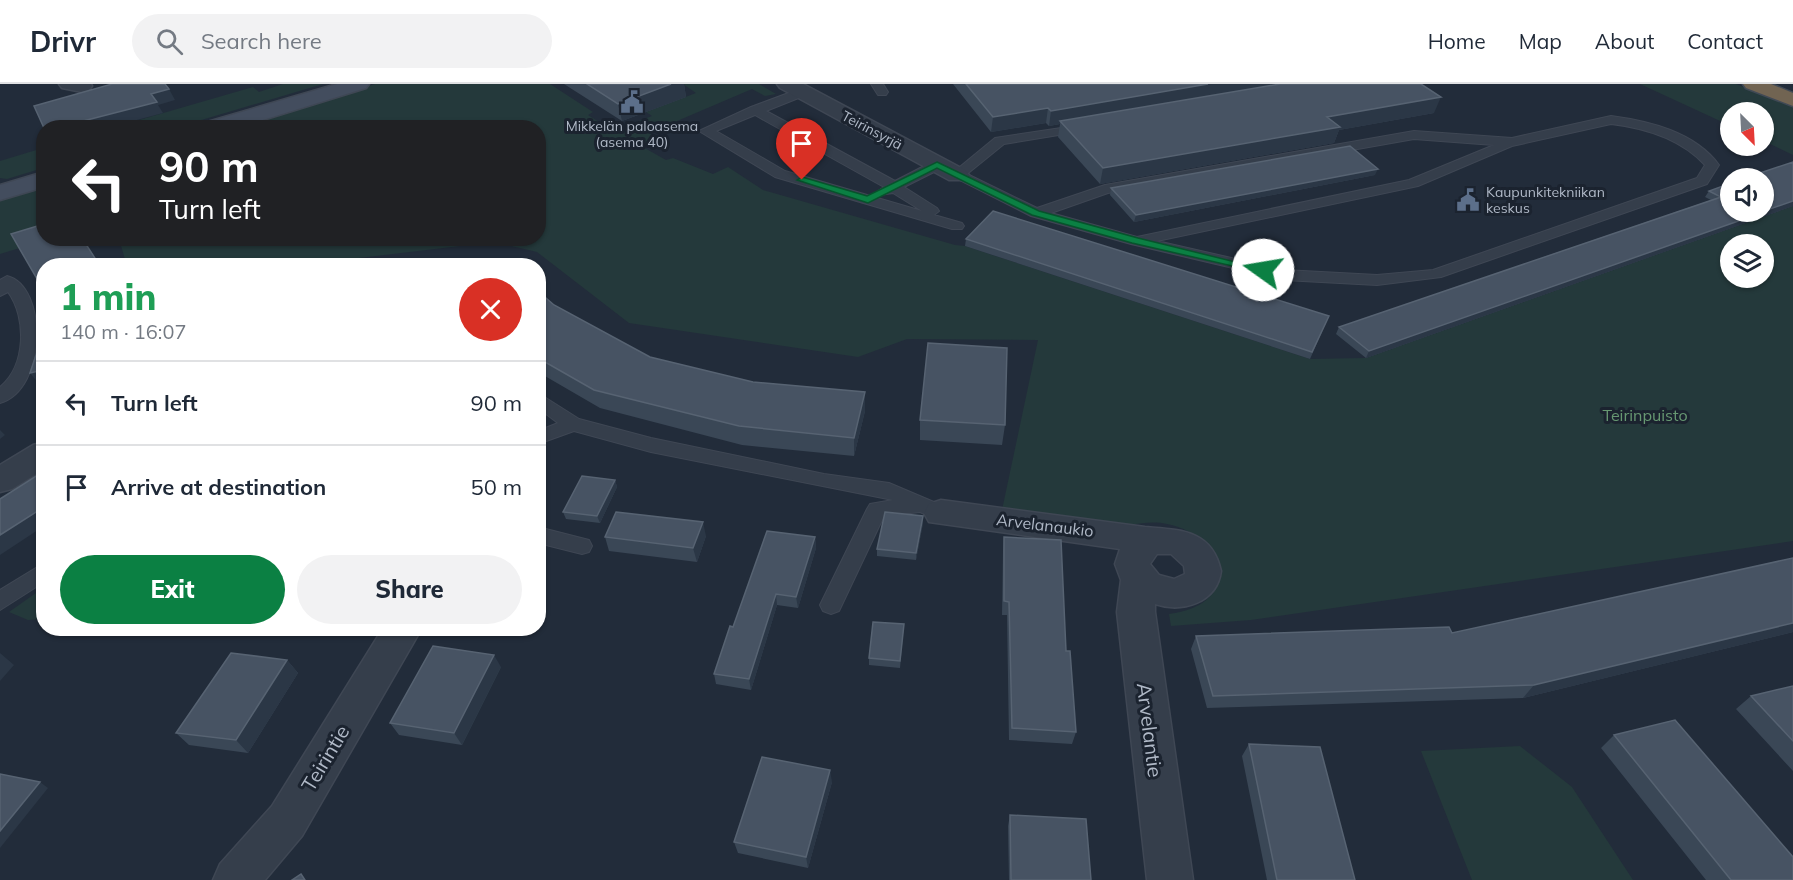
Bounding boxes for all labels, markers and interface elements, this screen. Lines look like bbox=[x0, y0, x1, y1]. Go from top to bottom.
search box bbox=[132, 14, 552, 68]
text: Drivr bbox=[30, 24, 96, 59]
icon: search bbox=[153, 25, 186, 58]
text: Search here bbox=[201, 27, 322, 55]
text: Home bbox=[1428, 28, 1486, 54]
text: Map bbox=[1519, 28, 1562, 54]
text: About bbox=[1595, 28, 1654, 54]
text: Contact bbox=[1687, 28, 1763, 54]
public building icon: Mikkelän paloasema (asema 40) bbox=[619, 89, 645, 115]
north arrow bbox=[1720, 102, 1774, 156]
map controls bbox=[1720, 102, 1774, 288]
street label: Teirinsyrjä bbox=[839, 107, 905, 153]
place label: Mikkelän paloasema (asema 40) bbox=[566, 117, 698, 151]
pin bbox=[776, 118, 827, 180]
icon: arrive bbox=[785, 127, 818, 160]
text: 90 m bbox=[159, 140, 259, 193]
icon: left bbox=[60, 144, 138, 222]
button: sound bbox=[1720, 168, 1774, 222]
place label: Kaupunkitekniikan keskus bbox=[1486, 183, 1605, 217]
public building icon: Kaupunkitekniikan keskus bbox=[1455, 187, 1481, 213]
text: Turn left bbox=[159, 192, 261, 226]
button: layers bbox=[1720, 234, 1774, 288]
position arrow bbox=[1231, 238, 1295, 302]
text: 1 min bbox=[60, 274, 156, 319]
button: close bbox=[459, 278, 522, 341]
text: 140 m · 16:07 bbox=[60, 319, 186, 344]
icon: left bbox=[60, 387, 93, 420]
text: Turn left bbox=[111, 389, 198, 417]
text: 90 m bbox=[471, 389, 522, 417]
park label: Teirinpuisto bbox=[1602, 405, 1688, 425]
icon: arrive bbox=[60, 471, 93, 504]
text: Arrive at destination bbox=[111, 473, 326, 501]
text: 50 m bbox=[471, 473, 522, 501]
street label: Arvelanaukio bbox=[995, 509, 1095, 541]
button: Exit bbox=[60, 555, 285, 624]
button: Share bbox=[297, 555, 522, 624]
street label: Arvelantie bbox=[1132, 681, 1168, 779]
street label: Teirintie bbox=[296, 720, 354, 796]

